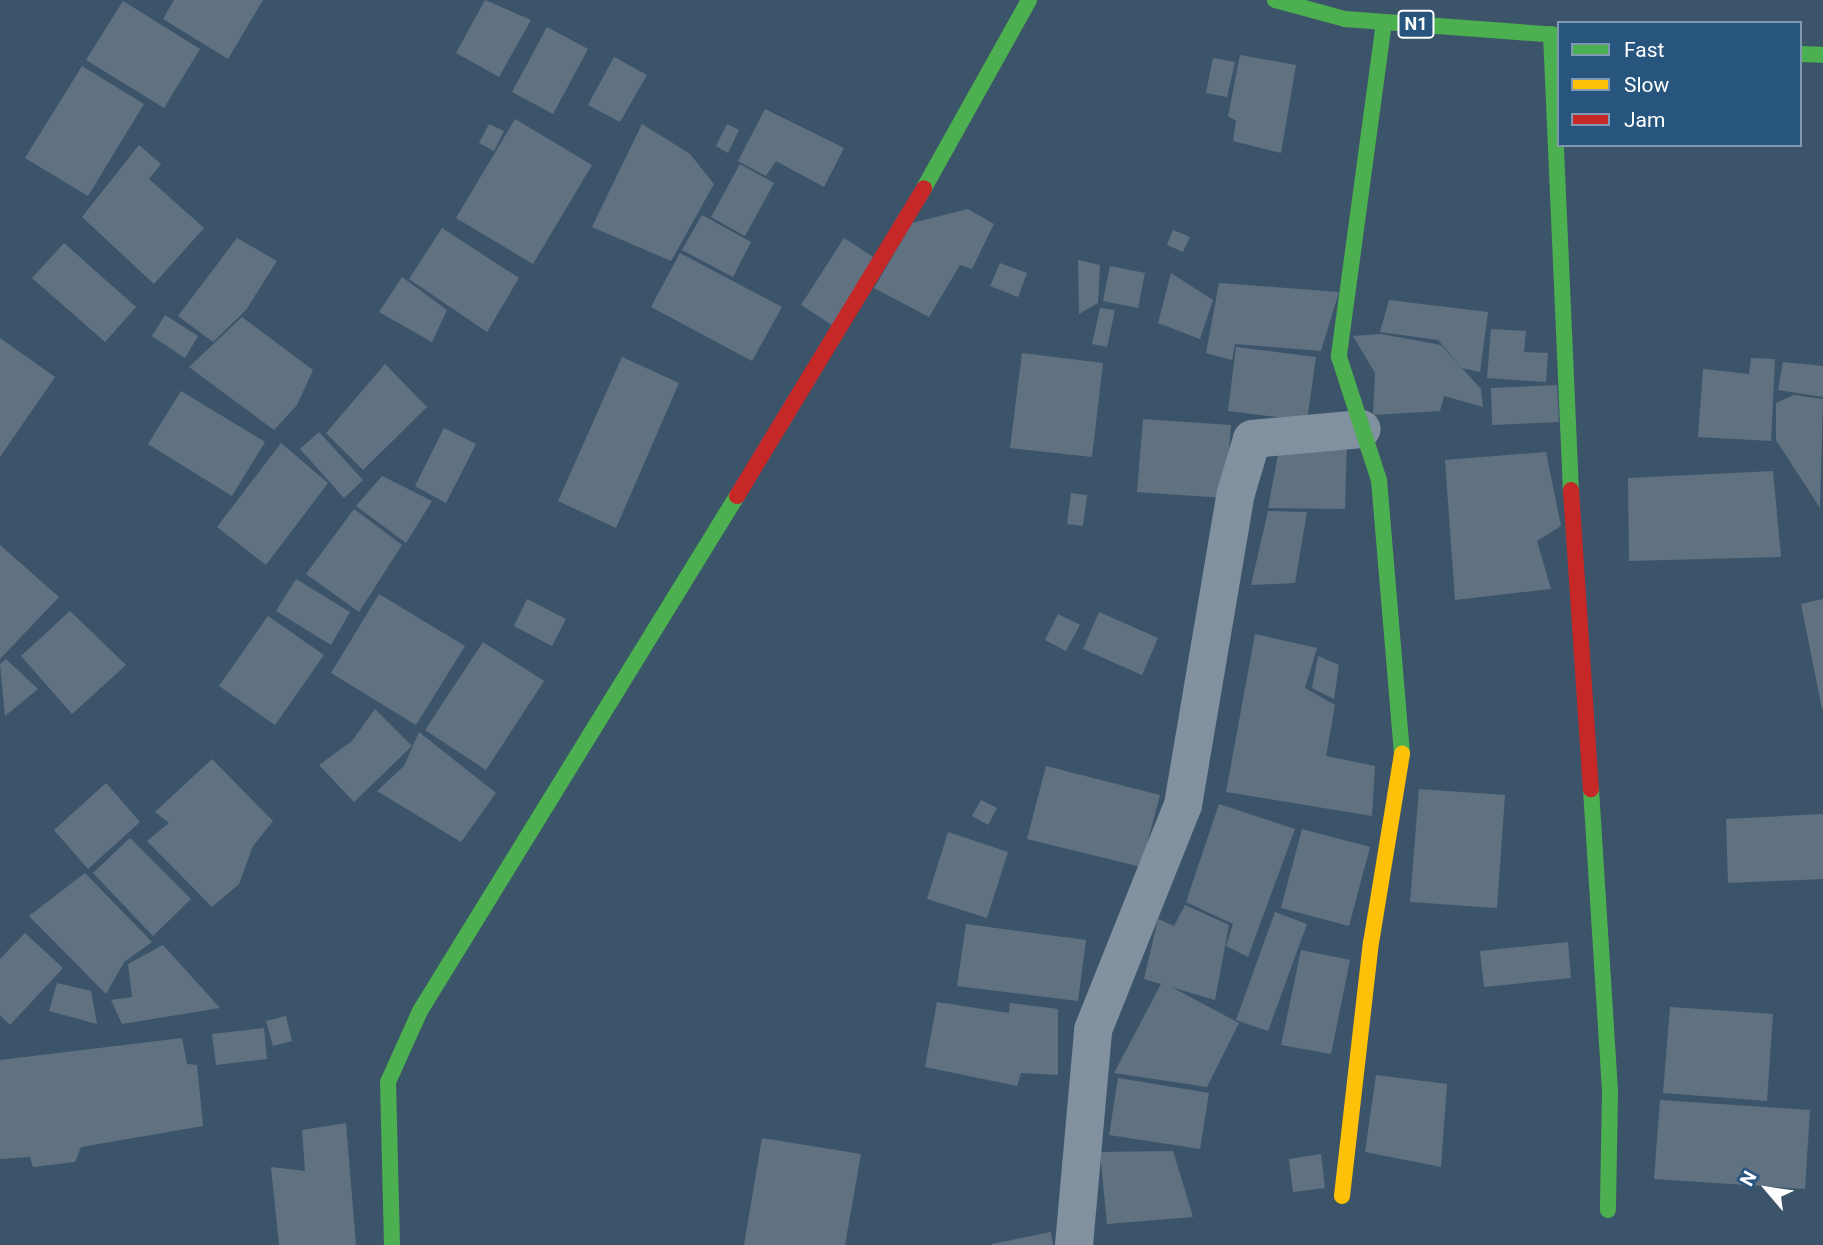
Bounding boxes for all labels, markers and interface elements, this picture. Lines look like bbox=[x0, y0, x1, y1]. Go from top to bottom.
road number: N1 bbox=[1397, 9, 1435, 38]
legend bbox=[1557, 21, 1802, 147]
text: Fast bbox=[1624, 38, 1664, 62]
text: Slow bbox=[1624, 73, 1669, 97]
text: Jam bbox=[1624, 108, 1665, 132]
north arrow bbox=[1732, 1154, 1802, 1224]
text: N bbox=[1735, 1167, 1762, 1190]

